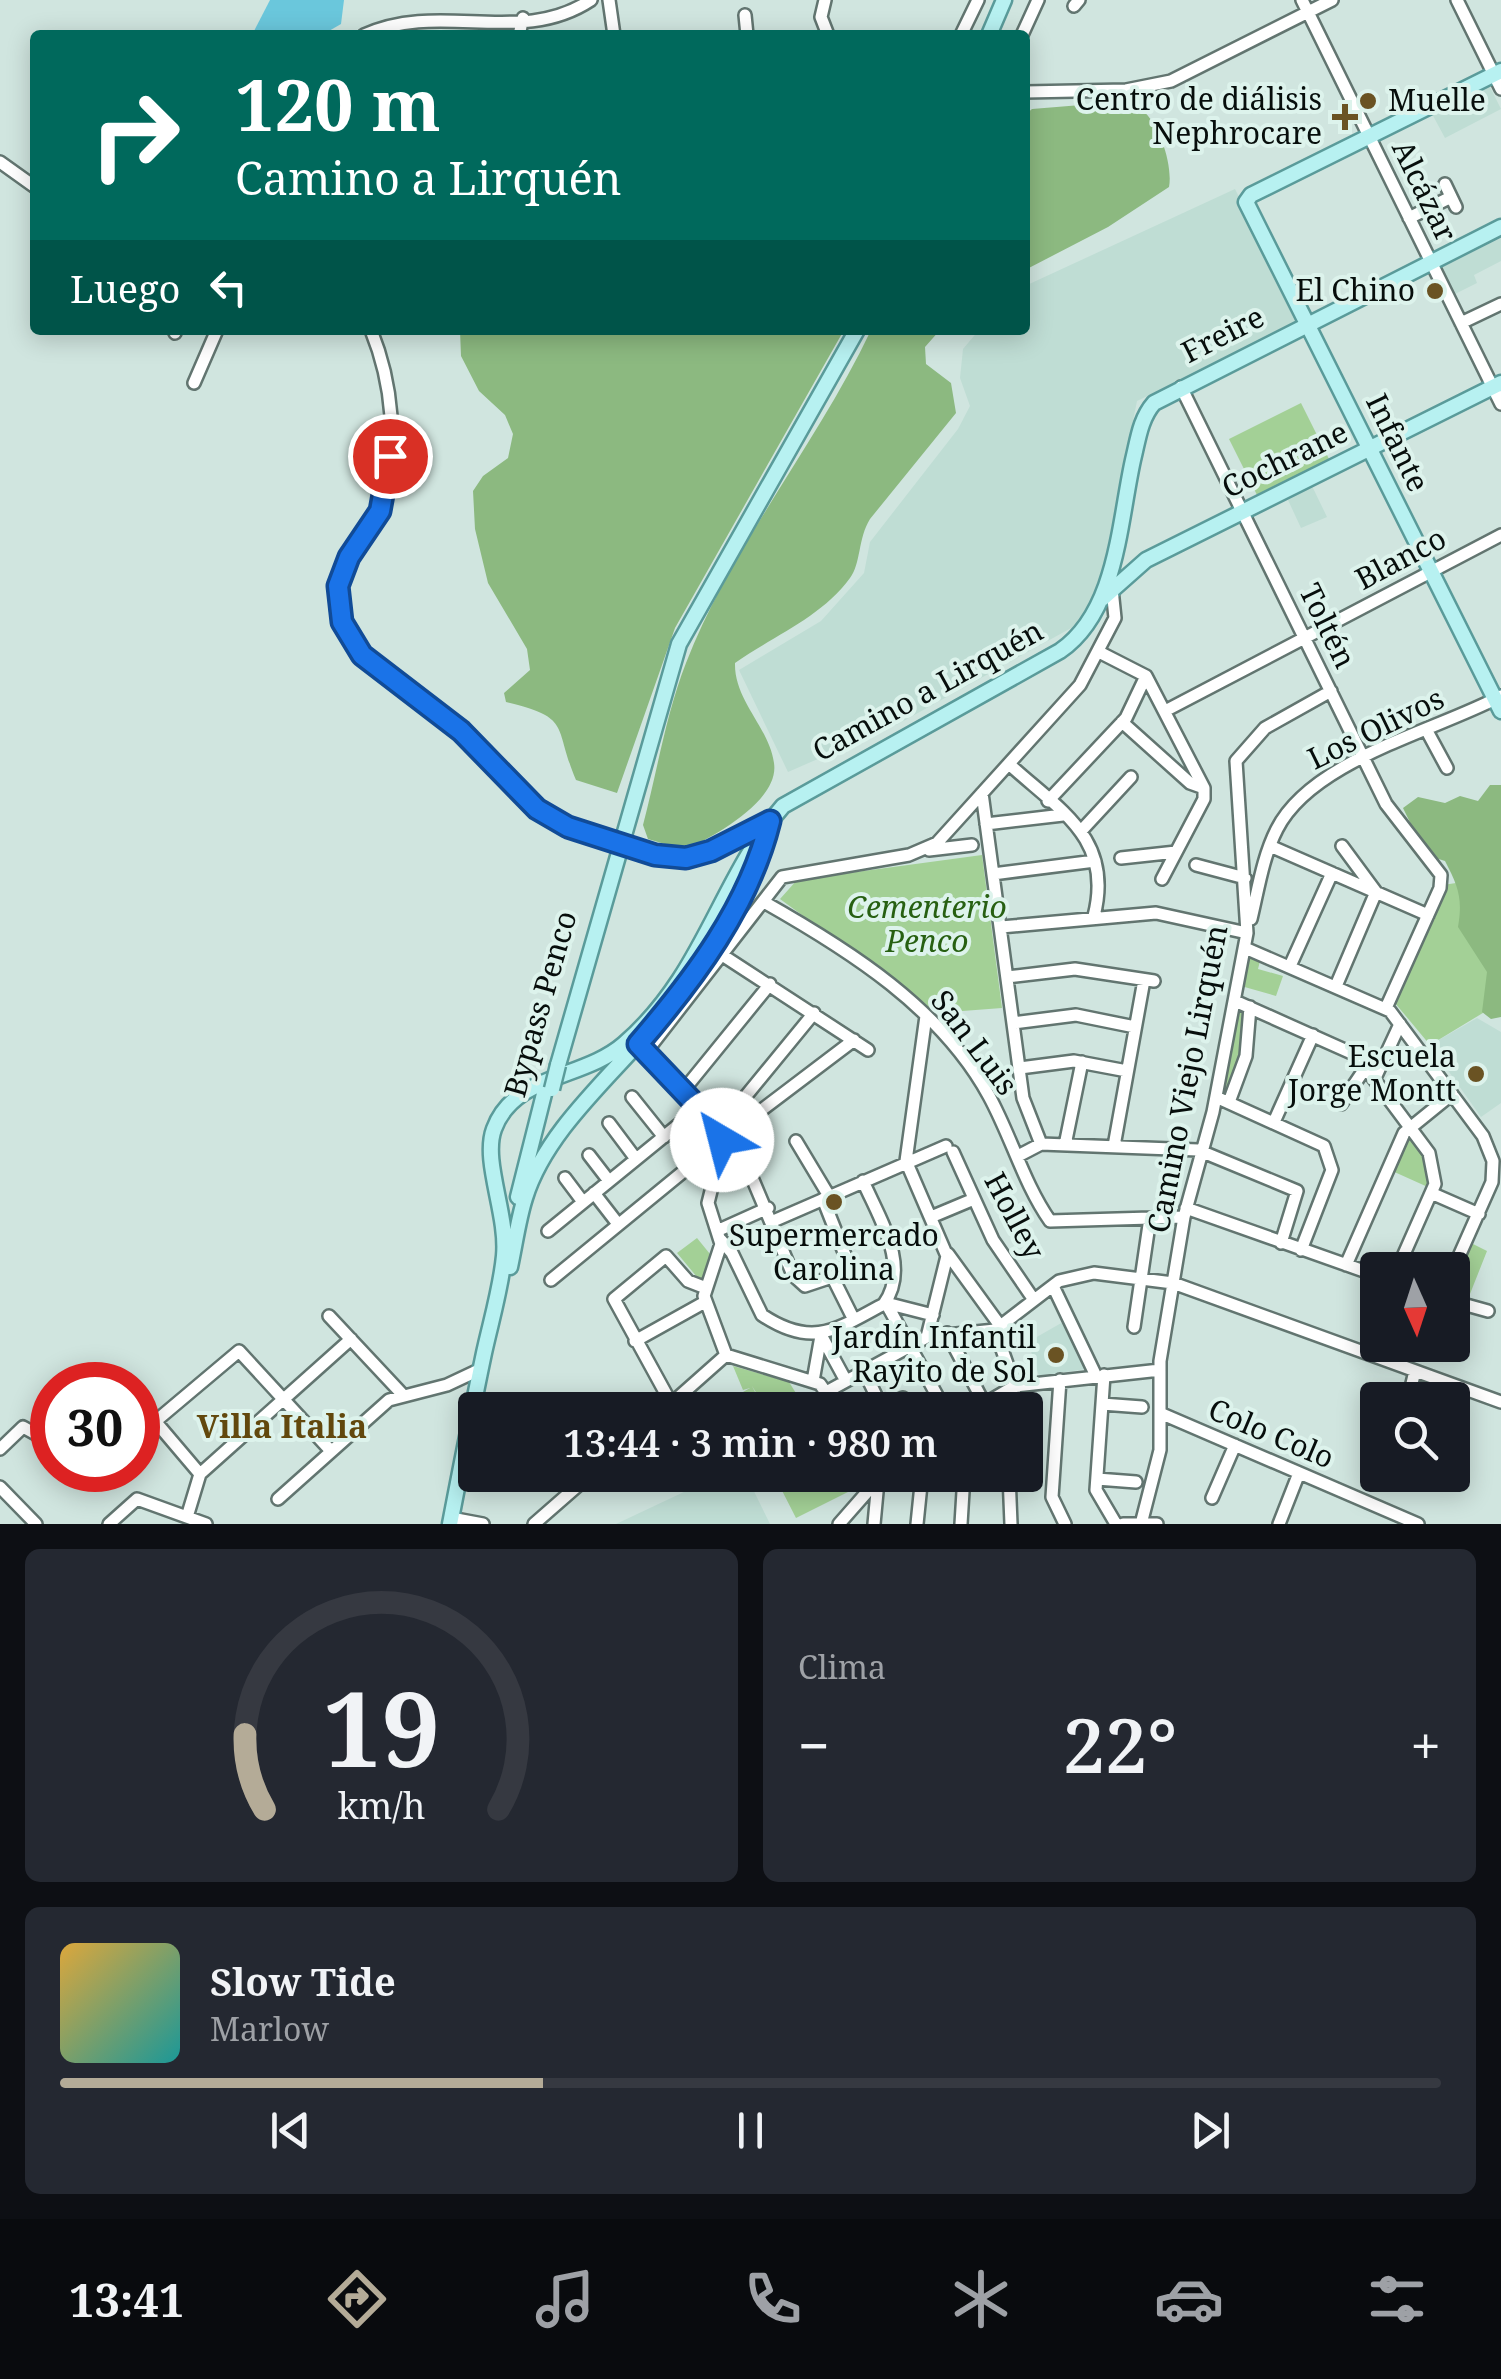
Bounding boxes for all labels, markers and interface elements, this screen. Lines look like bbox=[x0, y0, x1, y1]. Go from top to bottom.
text: 120 m bbox=[235, 56, 441, 152]
icon: right bbox=[70, 70, 200, 200]
place label: Centro de diálisis Nephrocare bbox=[1076, 78, 1322, 153]
place label: Muelle bbox=[1388, 79, 1486, 120]
marker: Muelle bbox=[1357, 90, 1379, 112]
marker: Centro de diálisis Nephrocare bbox=[1332, 104, 1358, 130]
street label: Alcázar bbox=[1383, 133, 1468, 248]
text: Camino a Lirquén bbox=[235, 147, 622, 208]
icon: left bbox=[201, 260, 256, 315]
text: Luego bbox=[70, 262, 181, 314]
place label: El Chino bbox=[1295, 269, 1415, 310]
marker: El Chino bbox=[1424, 280, 1446, 302]
street label: Freire bbox=[1174, 295, 1271, 372]
street label: Infante bbox=[1357, 386, 1440, 498]
street label: Cochrane bbox=[1215, 411, 1354, 507]
pin bbox=[348, 414, 433, 499]
icon: arrive bbox=[363, 429, 418, 484]
street label: Blanco bbox=[1348, 517, 1453, 599]
street label: Toltén bbox=[1290, 576, 1366, 675]
street label: Camino a Lirquén bbox=[805, 609, 1050, 770]
street label: Los Olivos bbox=[1300, 677, 1450, 778]
park label: Cementerio Penco bbox=[847, 886, 1007, 961]
street label: Bypass Penco bbox=[493, 906, 586, 1101]
street label: Camino Viejo Lirquén bbox=[1137, 921, 1237, 1236]
street label: San Luis bbox=[922, 981, 1028, 1103]
place label: Escuela Jorge Montt bbox=[1287, 1035, 1456, 1110]
marker: Escuela Jorge Montt bbox=[1465, 1063, 1487, 1085]
position arrow bbox=[670, 1088, 774, 1192]
street label: Holley bbox=[975, 1165, 1055, 1266]
marker: Supermercado Carolina bbox=[823, 1191, 845, 1213]
place label: Supermercado Carolina bbox=[729, 1214, 939, 1289]
north arrow bbox=[1360, 1252, 1470, 1362]
map controls bbox=[1360, 1252, 1470, 1492]
place label: Jardín Infantil Rayito de Sol bbox=[831, 1316, 1036, 1391]
marker: Jardín Infantil Rayito de Sol bbox=[1045, 1344, 1067, 1366]
speed limit sign: 30 bbox=[30, 1362, 160, 1492]
button: search bbox=[1360, 1382, 1470, 1492]
street label: Colo Colo bbox=[1203, 1388, 1341, 1477]
district label: Villa Italia bbox=[197, 1404, 367, 1447]
text: 13:44 · 3 min · 980 m bbox=[563, 1416, 938, 1468]
text: Clima bbox=[798, 1645, 886, 1688]
text: 19 bbox=[323, 1656, 440, 1797]
text: 22° bbox=[1063, 1693, 1177, 1795]
text: − bbox=[798, 1707, 830, 1782]
text: + bbox=[1410, 1707, 1441, 1782]
text: km/h bbox=[338, 1781, 425, 1829]
text: Slow Tide bbox=[210, 1955, 396, 2007]
text: Marlow bbox=[210, 2007, 329, 2050]
icon: previous bbox=[263, 2103, 318, 2158]
icon: pause bbox=[723, 2103, 778, 2158]
icon: next bbox=[1183, 2103, 1238, 2158]
icon: directions bbox=[322, 2264, 392, 2334]
icon: music bbox=[530, 2264, 600, 2334]
icon: phone bbox=[738, 2264, 808, 2334]
icon: climate bbox=[946, 2264, 1016, 2334]
icon: car bbox=[1154, 2264, 1224, 2334]
icon: filters bbox=[1362, 2264, 1432, 2334]
text: 13:41 bbox=[69, 2269, 184, 2330]

